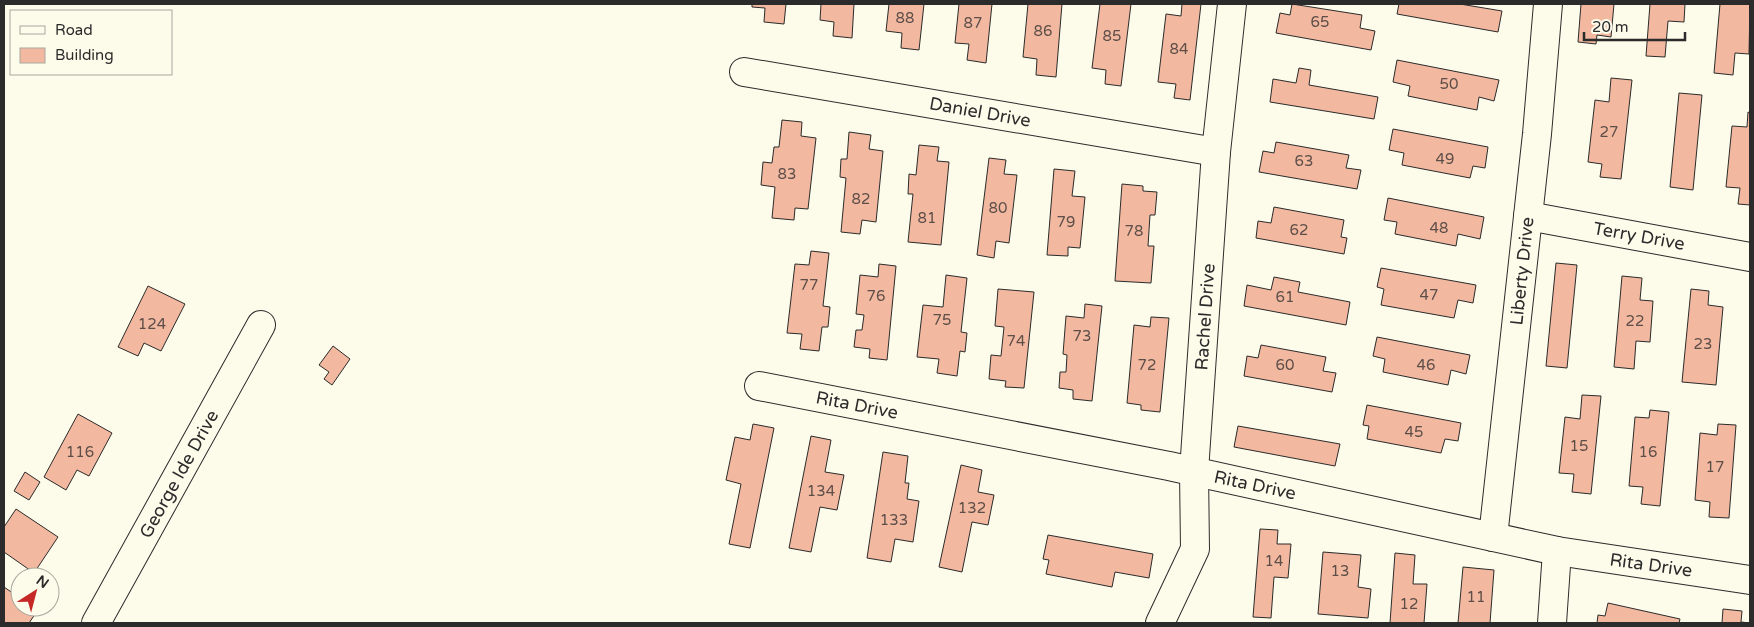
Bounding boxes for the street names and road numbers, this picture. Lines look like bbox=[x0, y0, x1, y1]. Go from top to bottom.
street label: Daniel Drive bbox=[928, 92, 1032, 132]
street label: Liberty Drive bbox=[1505, 216, 1539, 326]
street label: Terry Drive bbox=[1592, 217, 1686, 255]
street label: Rachel Drive bbox=[1190, 263, 1220, 371]
street label: Rita Drive bbox=[814, 386, 900, 424]
street label: George Ide Drive bbox=[135, 406, 223, 542]
street label: Rita Drive bbox=[1212, 466, 1298, 504]
street label: Rita Drive bbox=[1608, 548, 1694, 582]

